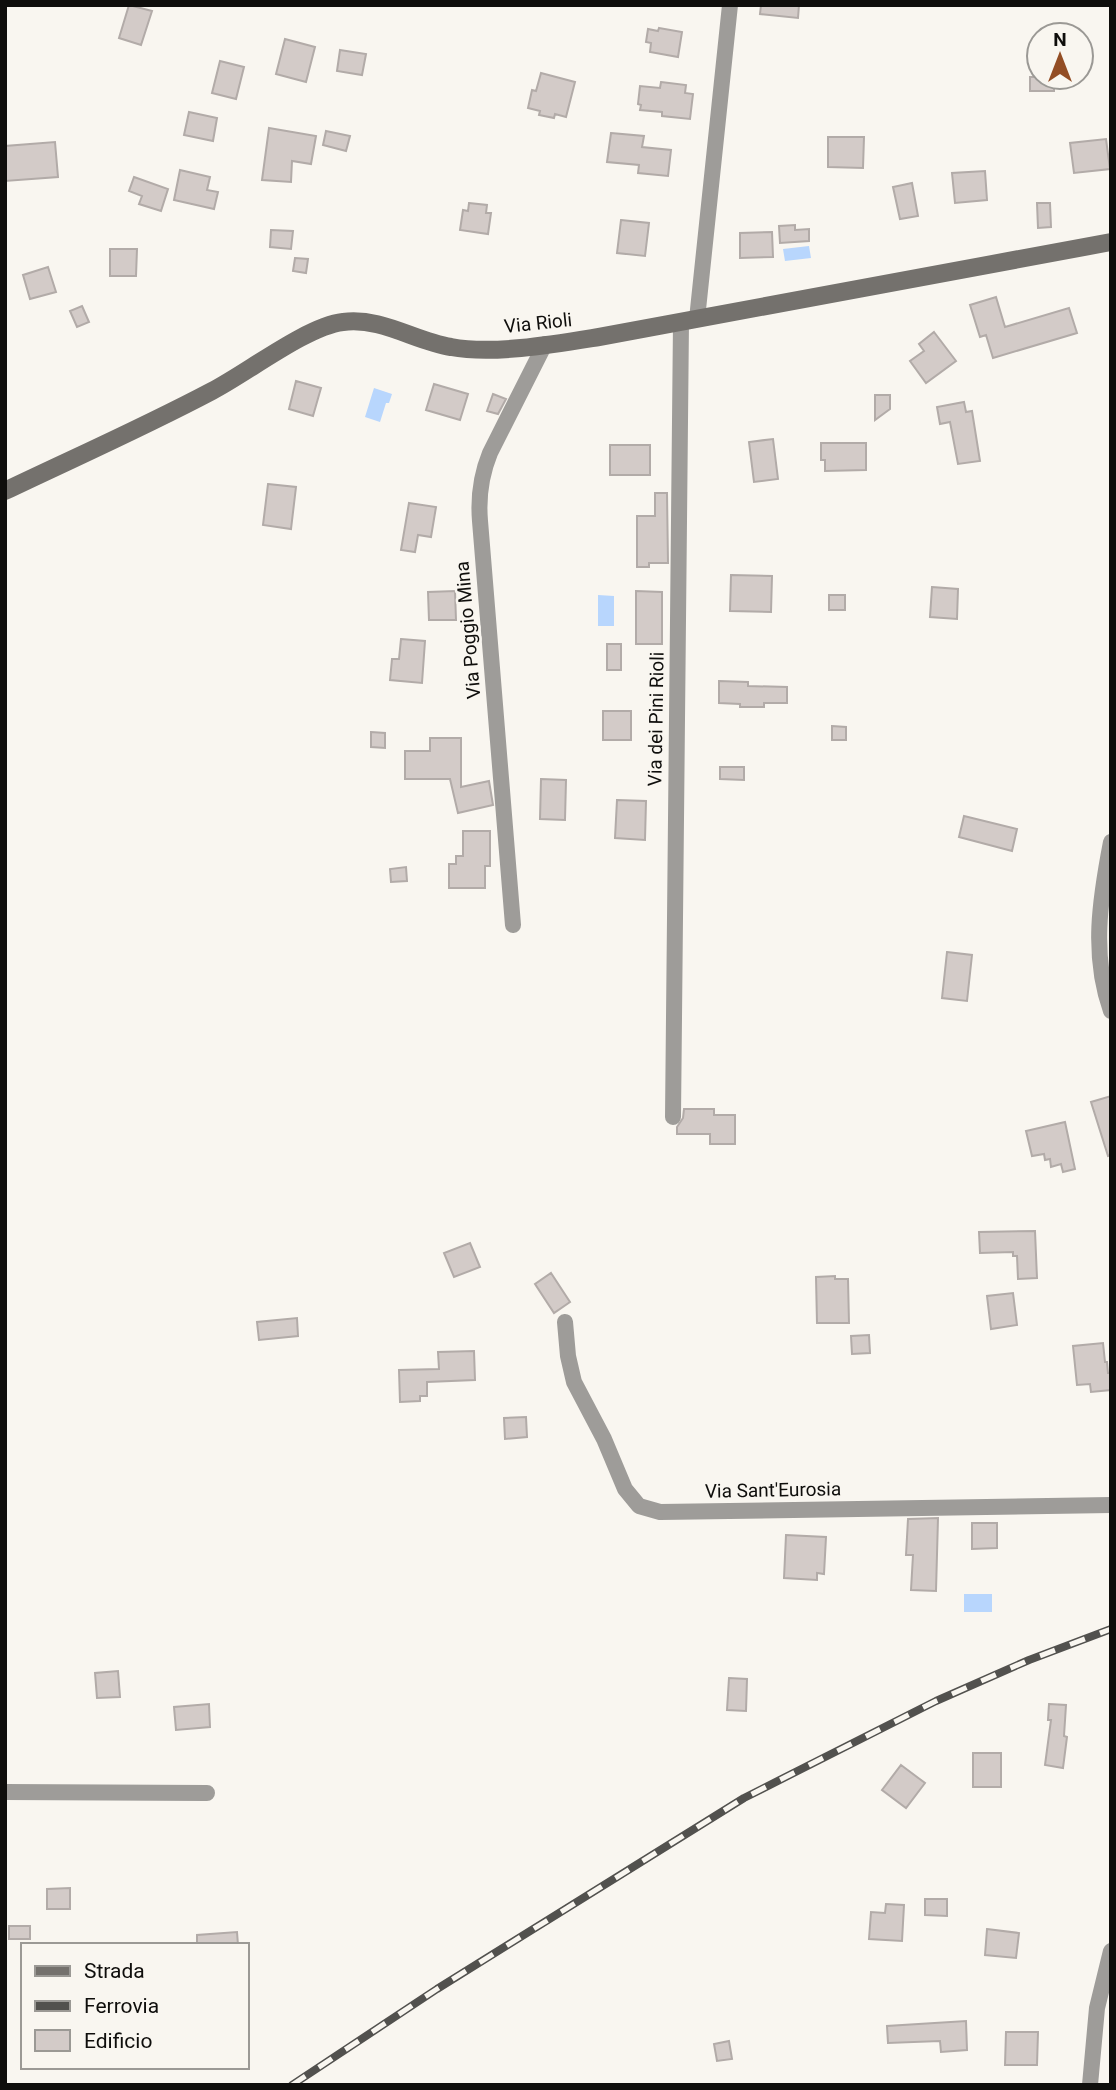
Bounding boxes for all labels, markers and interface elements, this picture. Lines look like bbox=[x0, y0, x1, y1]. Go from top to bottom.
north arrow bbox=[1025, 21, 1095, 91]
text: N bbox=[1053, 28, 1067, 51]
street label: Via Rioli bbox=[503, 308, 573, 338]
street label: Via Poggio Mina bbox=[451, 560, 485, 700]
street label: Via dei Pini Rioli bbox=[643, 651, 669, 787]
street label: Via Sant'Eurosia bbox=[705, 1477, 841, 1503]
legend bbox=[21, 1943, 248, 2069]
text: Strada bbox=[84, 1959, 145, 1983]
text: Ferrovia bbox=[84, 1994, 159, 2018]
text: Edificio bbox=[84, 2029, 152, 2053]

